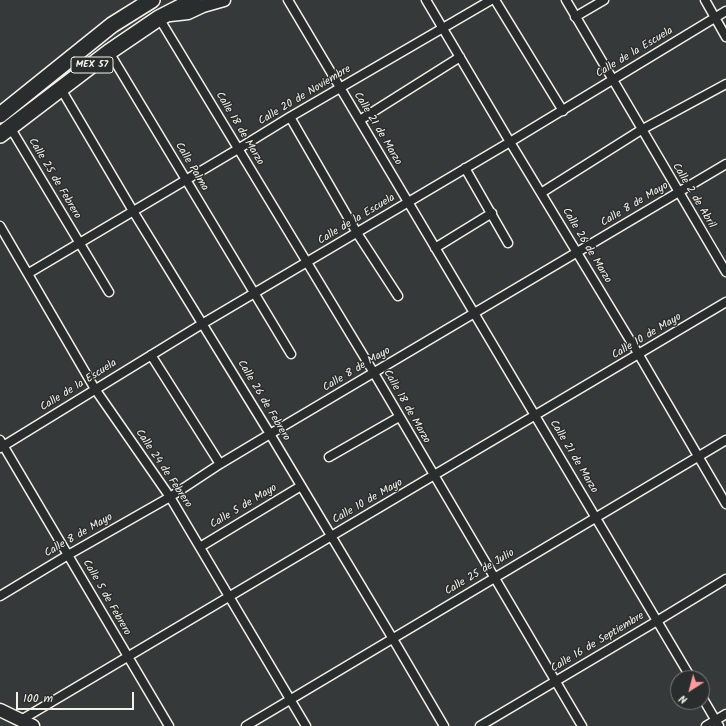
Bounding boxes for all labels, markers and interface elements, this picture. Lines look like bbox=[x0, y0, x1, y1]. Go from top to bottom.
street label: Calle de la Escuela bbox=[594, 25, 676, 81]
road number: MEX 57 bbox=[71, 57, 113, 73]
street label: Calle 20 de Noviembre bbox=[256, 63, 354, 129]
street label: Calle 18 de Marzo bbox=[212, 90, 266, 168]
street label: Calle 21 de Marzo bbox=[350, 90, 404, 168]
street label: Calle 25 de Febrero bbox=[25, 136, 83, 222]
street label: Calle Palma bbox=[171, 140, 211, 194]
street label: Calle 2 de Abril bbox=[668, 161, 718, 231]
street label: Calle 8 de Mayo bbox=[599, 180, 671, 230]
street label: Calle de la Escuela bbox=[316, 192, 398, 248]
street label: Calle 26 de Marzo bbox=[558, 206, 614, 286]
street label: Calle 10 de Mayo bbox=[610, 311, 684, 363]
street label: Calle 8 de Mayo bbox=[321, 345, 393, 395]
street label: Calle de la Escuela bbox=[38, 357, 120, 415]
street label: Calle 26 de Febrero bbox=[234, 358, 292, 444]
street label: Calle 18 de Marzo bbox=[379, 368, 433, 446]
street label: Calle 21 de Marzo bbox=[546, 418, 600, 496]
street label: Calle 24 de Febrero bbox=[132, 427, 194, 511]
street label: Calle 10 de Mayo bbox=[331, 477, 405, 527]
street label: Calle 5 de Mayo bbox=[208, 482, 280, 532]
street label: Calle 8 de Mayo bbox=[43, 511, 115, 561]
street label: Calle 25 de Julio bbox=[443, 547, 517, 599]
street label: Calle 5 de Febrero bbox=[79, 558, 133, 638]
street label: Calle 16 de Septiembre bbox=[549, 610, 647, 676]
north arrow bbox=[670, 670, 710, 710]
scale bar bbox=[18, 684, 136, 710]
text: 100 m bbox=[23, 689, 53, 708]
text: N bbox=[675, 690, 692, 708]

